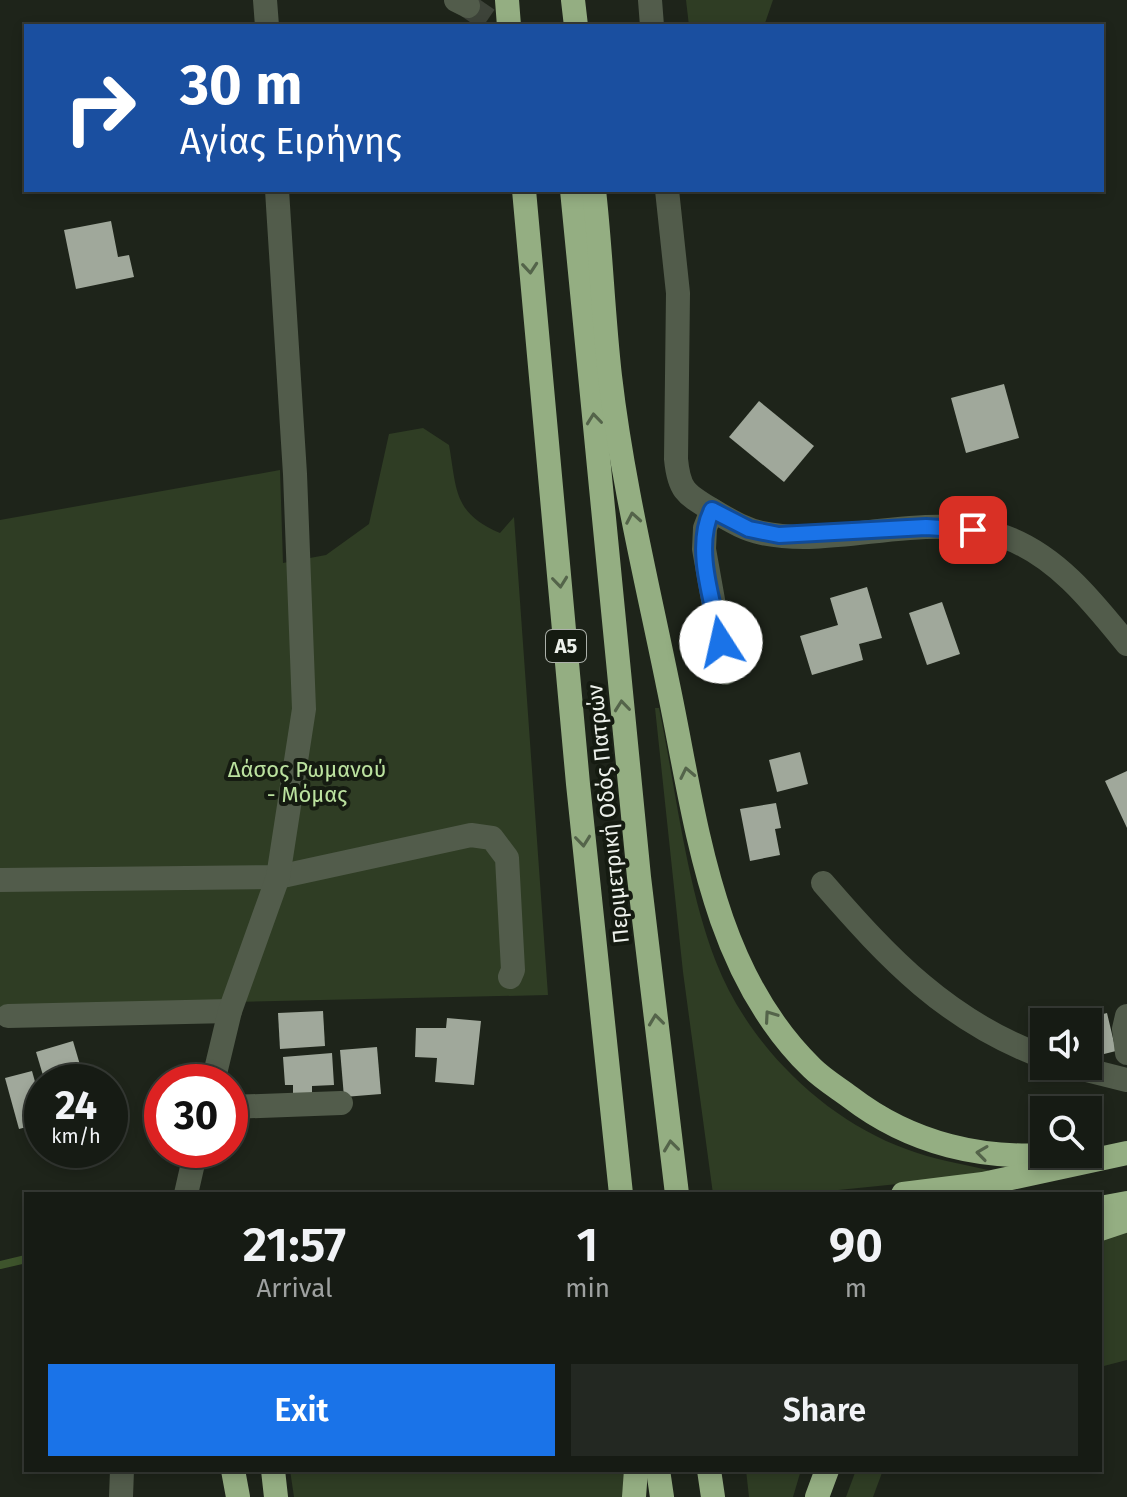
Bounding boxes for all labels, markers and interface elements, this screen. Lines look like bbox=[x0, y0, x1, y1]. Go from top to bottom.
text: 30 m bbox=[180, 52, 302, 119]
icon: right bbox=[48, 56, 152, 160]
text: Αγίας Ειρήνης bbox=[180, 120, 402, 164]
one-way arrow bbox=[522, 262, 539, 275]
one-way arrow bbox=[585, 412, 602, 425]
pin bbox=[939, 496, 1007, 564]
icon: arrive bbox=[951, 508, 995, 552]
one-way arrow bbox=[625, 511, 642, 525]
one-way arrow bbox=[552, 576, 569, 589]
position arrow bbox=[679, 600, 763, 684]
road number: Α5 bbox=[546, 630, 586, 662]
street label: Περιμετρική Οδός Πατρών bbox=[581, 683, 635, 945]
one-way arrow bbox=[614, 699, 631, 712]
park label: Δάσος Ρωμανού - Μόμας bbox=[228, 756, 386, 808]
one-way arrow bbox=[679, 766, 696, 780]
one-way arrow bbox=[575, 835, 592, 848]
map controls bbox=[1030, 1008, 1102, 1168]
button: sound bbox=[1030, 1008, 1102, 1080]
one-way arrow bbox=[765, 1011, 780, 1025]
one-way arrow bbox=[648, 1013, 665, 1026]
speed limit sign: 30 bbox=[144, 1064, 248, 1168]
text: 24 bbox=[55, 1082, 97, 1130]
button: search bbox=[1030, 1096, 1102, 1168]
text: km/h bbox=[51, 1124, 101, 1148]
one-way arrow bbox=[663, 1139, 680, 1153]
one-way arrow bbox=[975, 1145, 989, 1162]
text: 21:57 bbox=[243, 1216, 346, 1274]
text: 1 bbox=[577, 1216, 599, 1274]
text: 90 bbox=[829, 1216, 883, 1274]
text: Arrival bbox=[256, 1273, 333, 1304]
text: min bbox=[565, 1273, 610, 1304]
text: m bbox=[845, 1273, 867, 1304]
button: Exit bbox=[48, 1364, 555, 1456]
button: Share bbox=[571, 1364, 1078, 1456]

